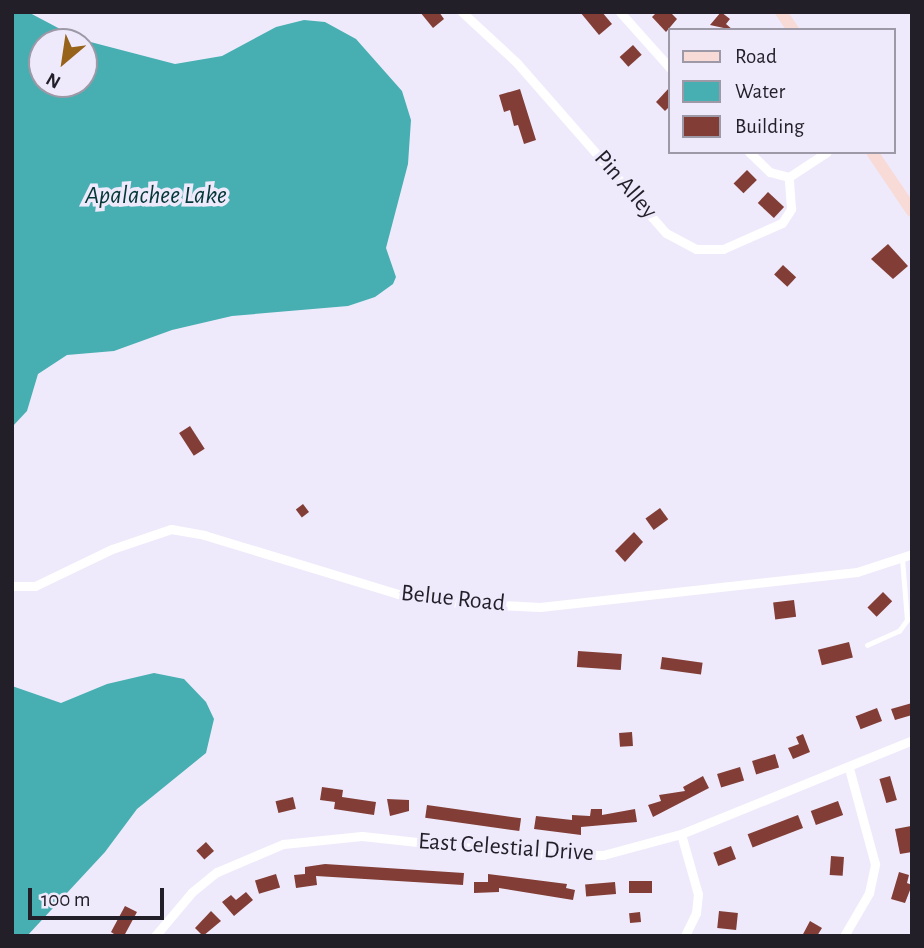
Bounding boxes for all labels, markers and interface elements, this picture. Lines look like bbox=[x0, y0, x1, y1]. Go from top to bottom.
north arrow bbox=[28, 28, 98, 98]
legend bbox=[668, 28, 896, 154]
text: Road bbox=[735, 46, 777, 67]
text: N bbox=[43, 69, 64, 92]
text: Water bbox=[735, 81, 785, 102]
text: Building bbox=[735, 116, 804, 137]
street label: Pin Alley bbox=[587, 145, 663, 225]
water label: Apalachee Lake bbox=[85, 180, 227, 212]
street label: Belue Road bbox=[399, 579, 507, 619]
street label: East Celestial Drive bbox=[417, 827, 595, 869]
scale bar bbox=[32, 874, 168, 918]
text: 100 m bbox=[41, 889, 91, 910]

